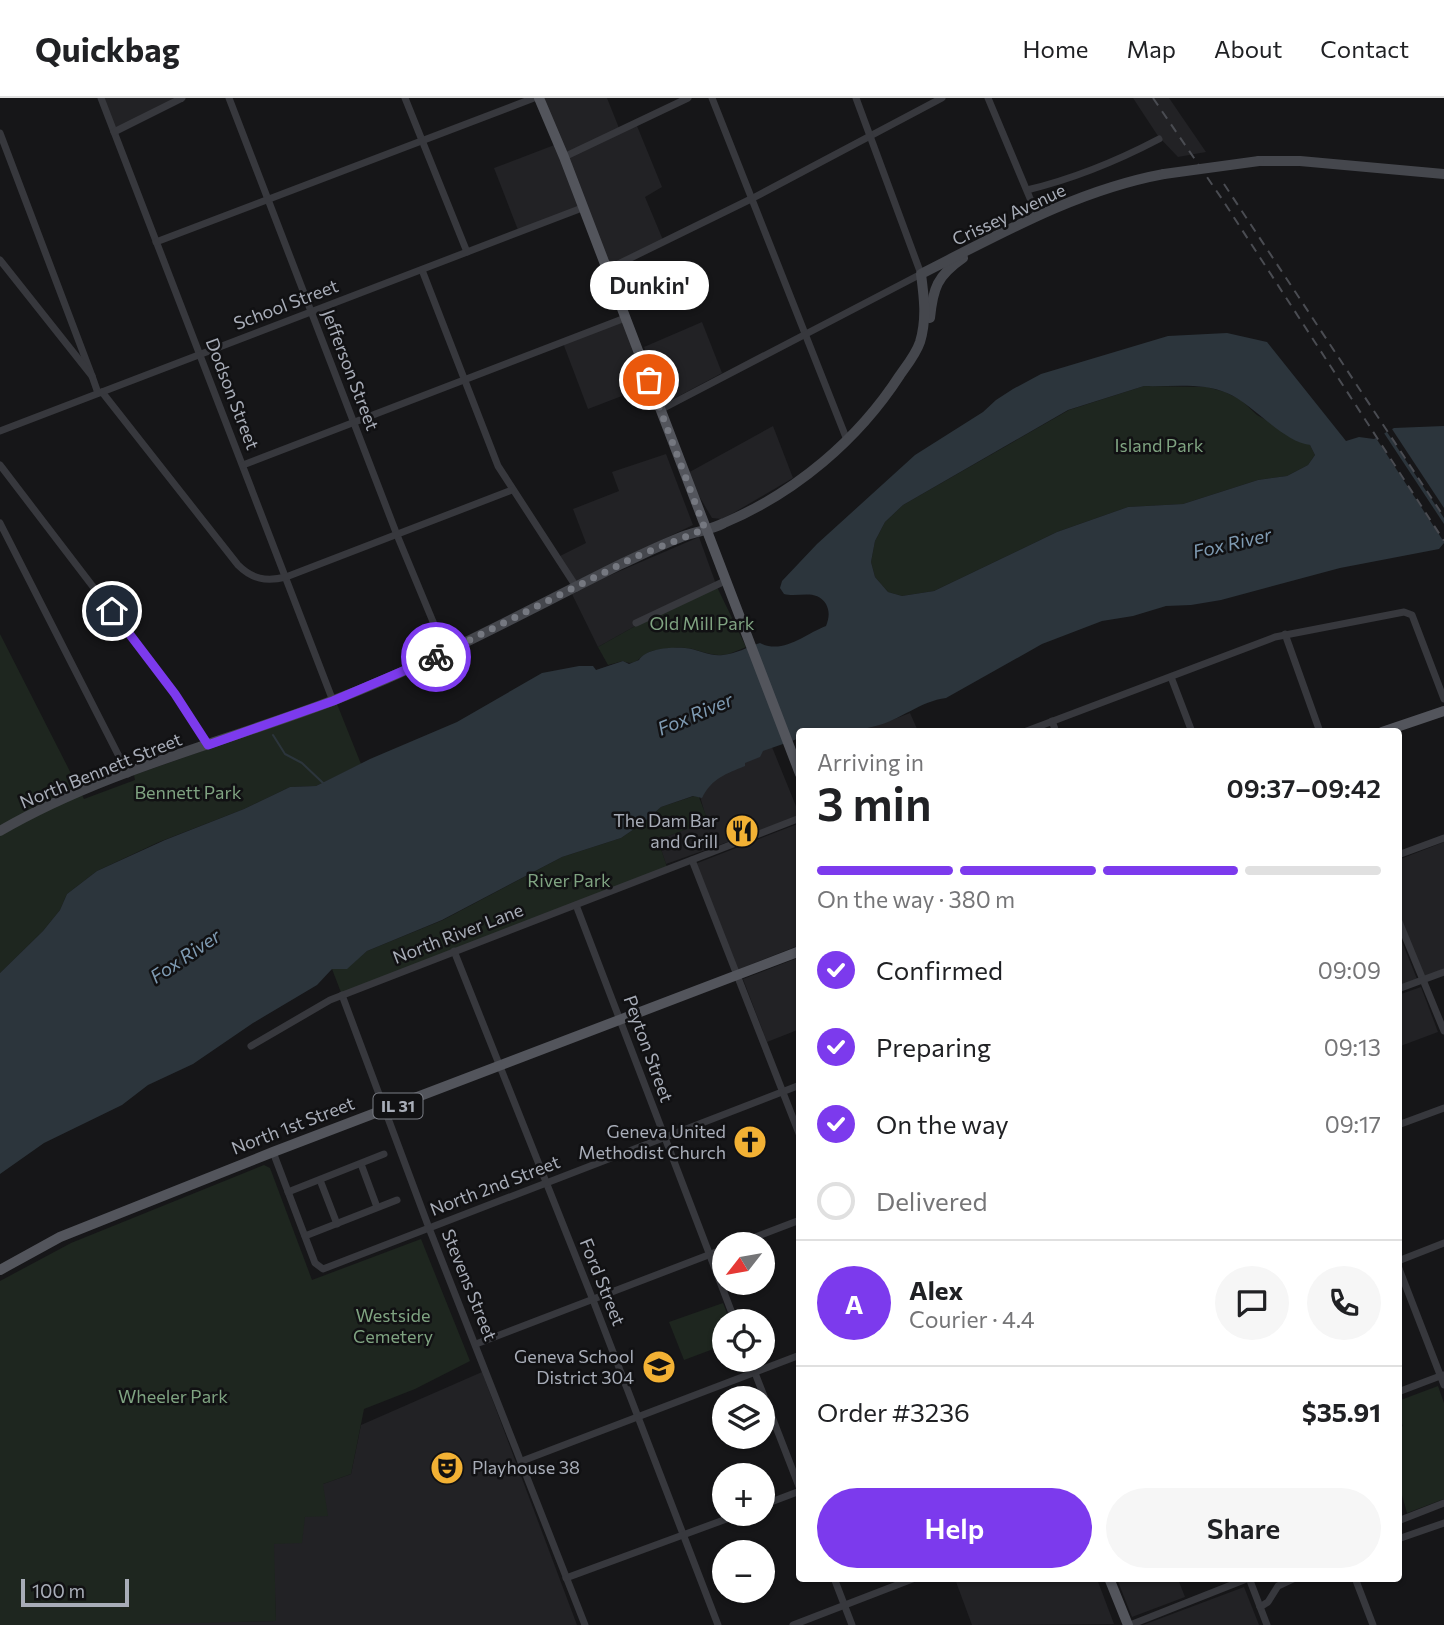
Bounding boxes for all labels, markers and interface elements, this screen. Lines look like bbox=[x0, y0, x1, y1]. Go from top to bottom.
text: Quickbag bbox=[35, 28, 180, 69]
text: Home bbox=[1023, 34, 1089, 63]
text: Map bbox=[1127, 34, 1176, 63]
text: About bbox=[1214, 34, 1282, 63]
text: Contact bbox=[1320, 34, 1409, 63]
street label: Crissey Avenue bbox=[948, 178, 1069, 250]
callout: Dunkin' bbox=[590, 261, 708, 310]
text: Dunkin' bbox=[609, 271, 690, 299]
street label: School Street bbox=[230, 274, 341, 334]
street label: Jefferson Street bbox=[318, 306, 384, 433]
street label: Dodson Street bbox=[202, 335, 264, 453]
pin bbox=[619, 350, 679, 410]
icon: bag bbox=[630, 361, 668, 399]
park label: Island Park bbox=[1114, 434, 1204, 456]
water label: Fox River bbox=[1190, 522, 1275, 563]
pin bbox=[82, 581, 142, 641]
icon: home bbox=[93, 592, 131, 630]
park label: Old Mill Park bbox=[649, 612, 755, 634]
courier bbox=[401, 622, 471, 692]
icon: bike bbox=[417, 638, 455, 676]
water label: Fox River bbox=[653, 687, 737, 740]
street label: North Bennett Street bbox=[16, 727, 185, 813]
text: Arriving in bbox=[817, 748, 924, 776]
text: 09:37–09:42 bbox=[1227, 772, 1381, 803]
text: 3 min bbox=[817, 774, 932, 830]
park label: Bennett Park bbox=[135, 781, 242, 803]
place label: The Dam Bar and Grill bbox=[613, 809, 718, 852]
restaurant icon: The Dam Bar and Grill bbox=[723, 812, 761, 850]
park label: River Park bbox=[527, 869, 611, 891]
text: On the way · 380 m bbox=[817, 885, 1015, 913]
street label: North River Lane bbox=[389, 898, 526, 968]
water label: Fox River bbox=[145, 923, 225, 987]
icon: check bbox=[817, 951, 855, 989]
text: Confirmed bbox=[876, 954, 1003, 985]
text: 09:09 bbox=[1318, 956, 1381, 984]
street label: Peyton Street bbox=[619, 992, 678, 1105]
icon: check bbox=[817, 1028, 855, 1066]
text: Preparing bbox=[876, 1031, 991, 1062]
text: 09:13 bbox=[1324, 1033, 1381, 1061]
street label: North 1st Street bbox=[228, 1091, 357, 1159]
road number: IL 31 bbox=[374, 1094, 422, 1118]
icon: check bbox=[817, 1105, 855, 1143]
text: On the way bbox=[876, 1108, 1009, 1139]
text: 09:17 bbox=[1325, 1110, 1381, 1138]
place label: Geneva United Methodist Church bbox=[578, 1120, 726, 1163]
church icon: Geneva United Methodist Church bbox=[731, 1123, 769, 1161]
street label: North 2nd Street bbox=[426, 1150, 563, 1220]
text: Delivered bbox=[876, 1185, 987, 1216]
street label: Stevens Street bbox=[438, 1226, 502, 1344]
north arrow bbox=[712, 1232, 775, 1295]
map controls bbox=[712, 1232, 775, 1603]
street label: Ford Street bbox=[575, 1235, 630, 1329]
button: chat bbox=[1215, 1266, 1289, 1340]
button: phone bbox=[1307, 1266, 1381, 1340]
text: Alex bbox=[909, 1274, 963, 1305]
text: A bbox=[845, 1288, 863, 1319]
park label: Westside Cemetery bbox=[353, 1304, 433, 1347]
text: Courier · 4.4 bbox=[909, 1305, 1035, 1333]
button: locate bbox=[712, 1309, 775, 1372]
place label: Geneva School District 304 bbox=[514, 1345, 634, 1388]
school or university icon: Geneva School District 304 bbox=[640, 1348, 678, 1386]
park label: Wheeler Park bbox=[118, 1385, 228, 1407]
button: layers bbox=[712, 1386, 775, 1449]
text: Order #3236 bbox=[817, 1396, 970, 1427]
text: $35.91 bbox=[1302, 1396, 1381, 1427]
theatre icon: Playhouse 38 bbox=[428, 1449, 466, 1487]
place label: Playhouse 38 bbox=[472, 1456, 580, 1478]
button: + bbox=[712, 1463, 775, 1526]
button: Help bbox=[817, 1488, 1092, 1568]
button: Share bbox=[1106, 1488, 1381, 1568]
button: − bbox=[712, 1540, 775, 1603]
scale bar bbox=[21, 1576, 130, 1608]
text: 100 m bbox=[32, 1579, 85, 1602]

